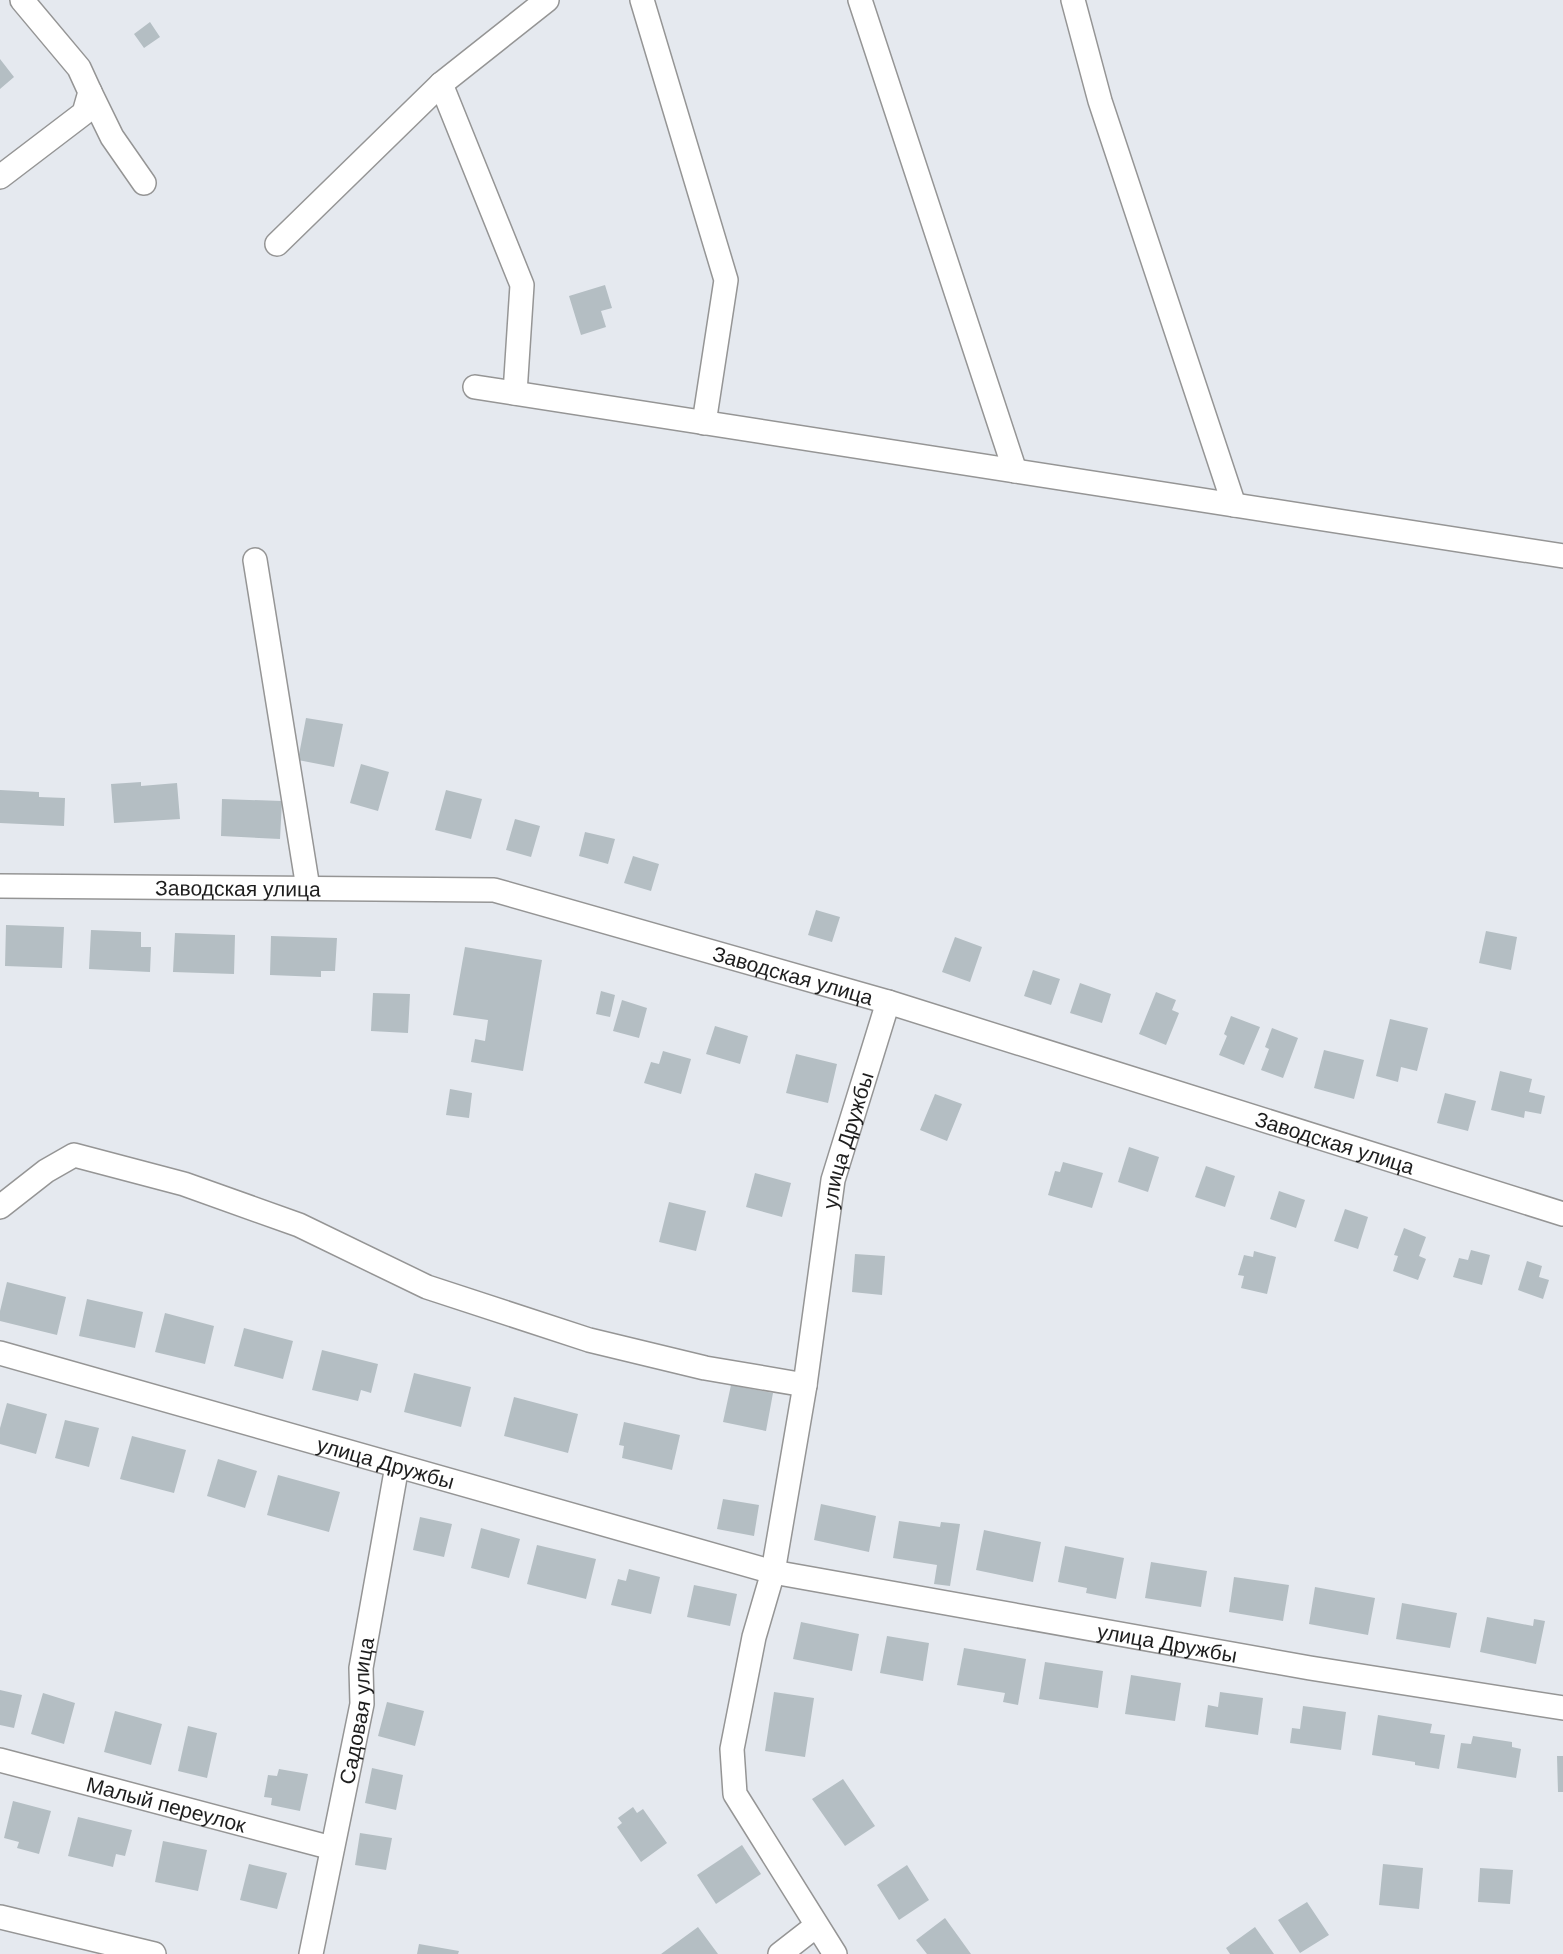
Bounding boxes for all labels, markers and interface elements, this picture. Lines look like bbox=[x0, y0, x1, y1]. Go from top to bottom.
street label: Заводская улица bbox=[155, 876, 321, 900]
street label: Заводская улица bbox=[710, 941, 876, 1009]
street label: улица Дружбы bbox=[818, 1069, 877, 1210]
street label: Заводская улица bbox=[1252, 1107, 1418, 1178]
street label: улица Дружбы bbox=[315, 1432, 457, 1493]
street label: улица Дружбы bbox=[1096, 1619, 1239, 1666]
street label: Садовая улица bbox=[334, 1635, 378, 1786]
street label: Малый переулок bbox=[84, 1772, 249, 1836]

